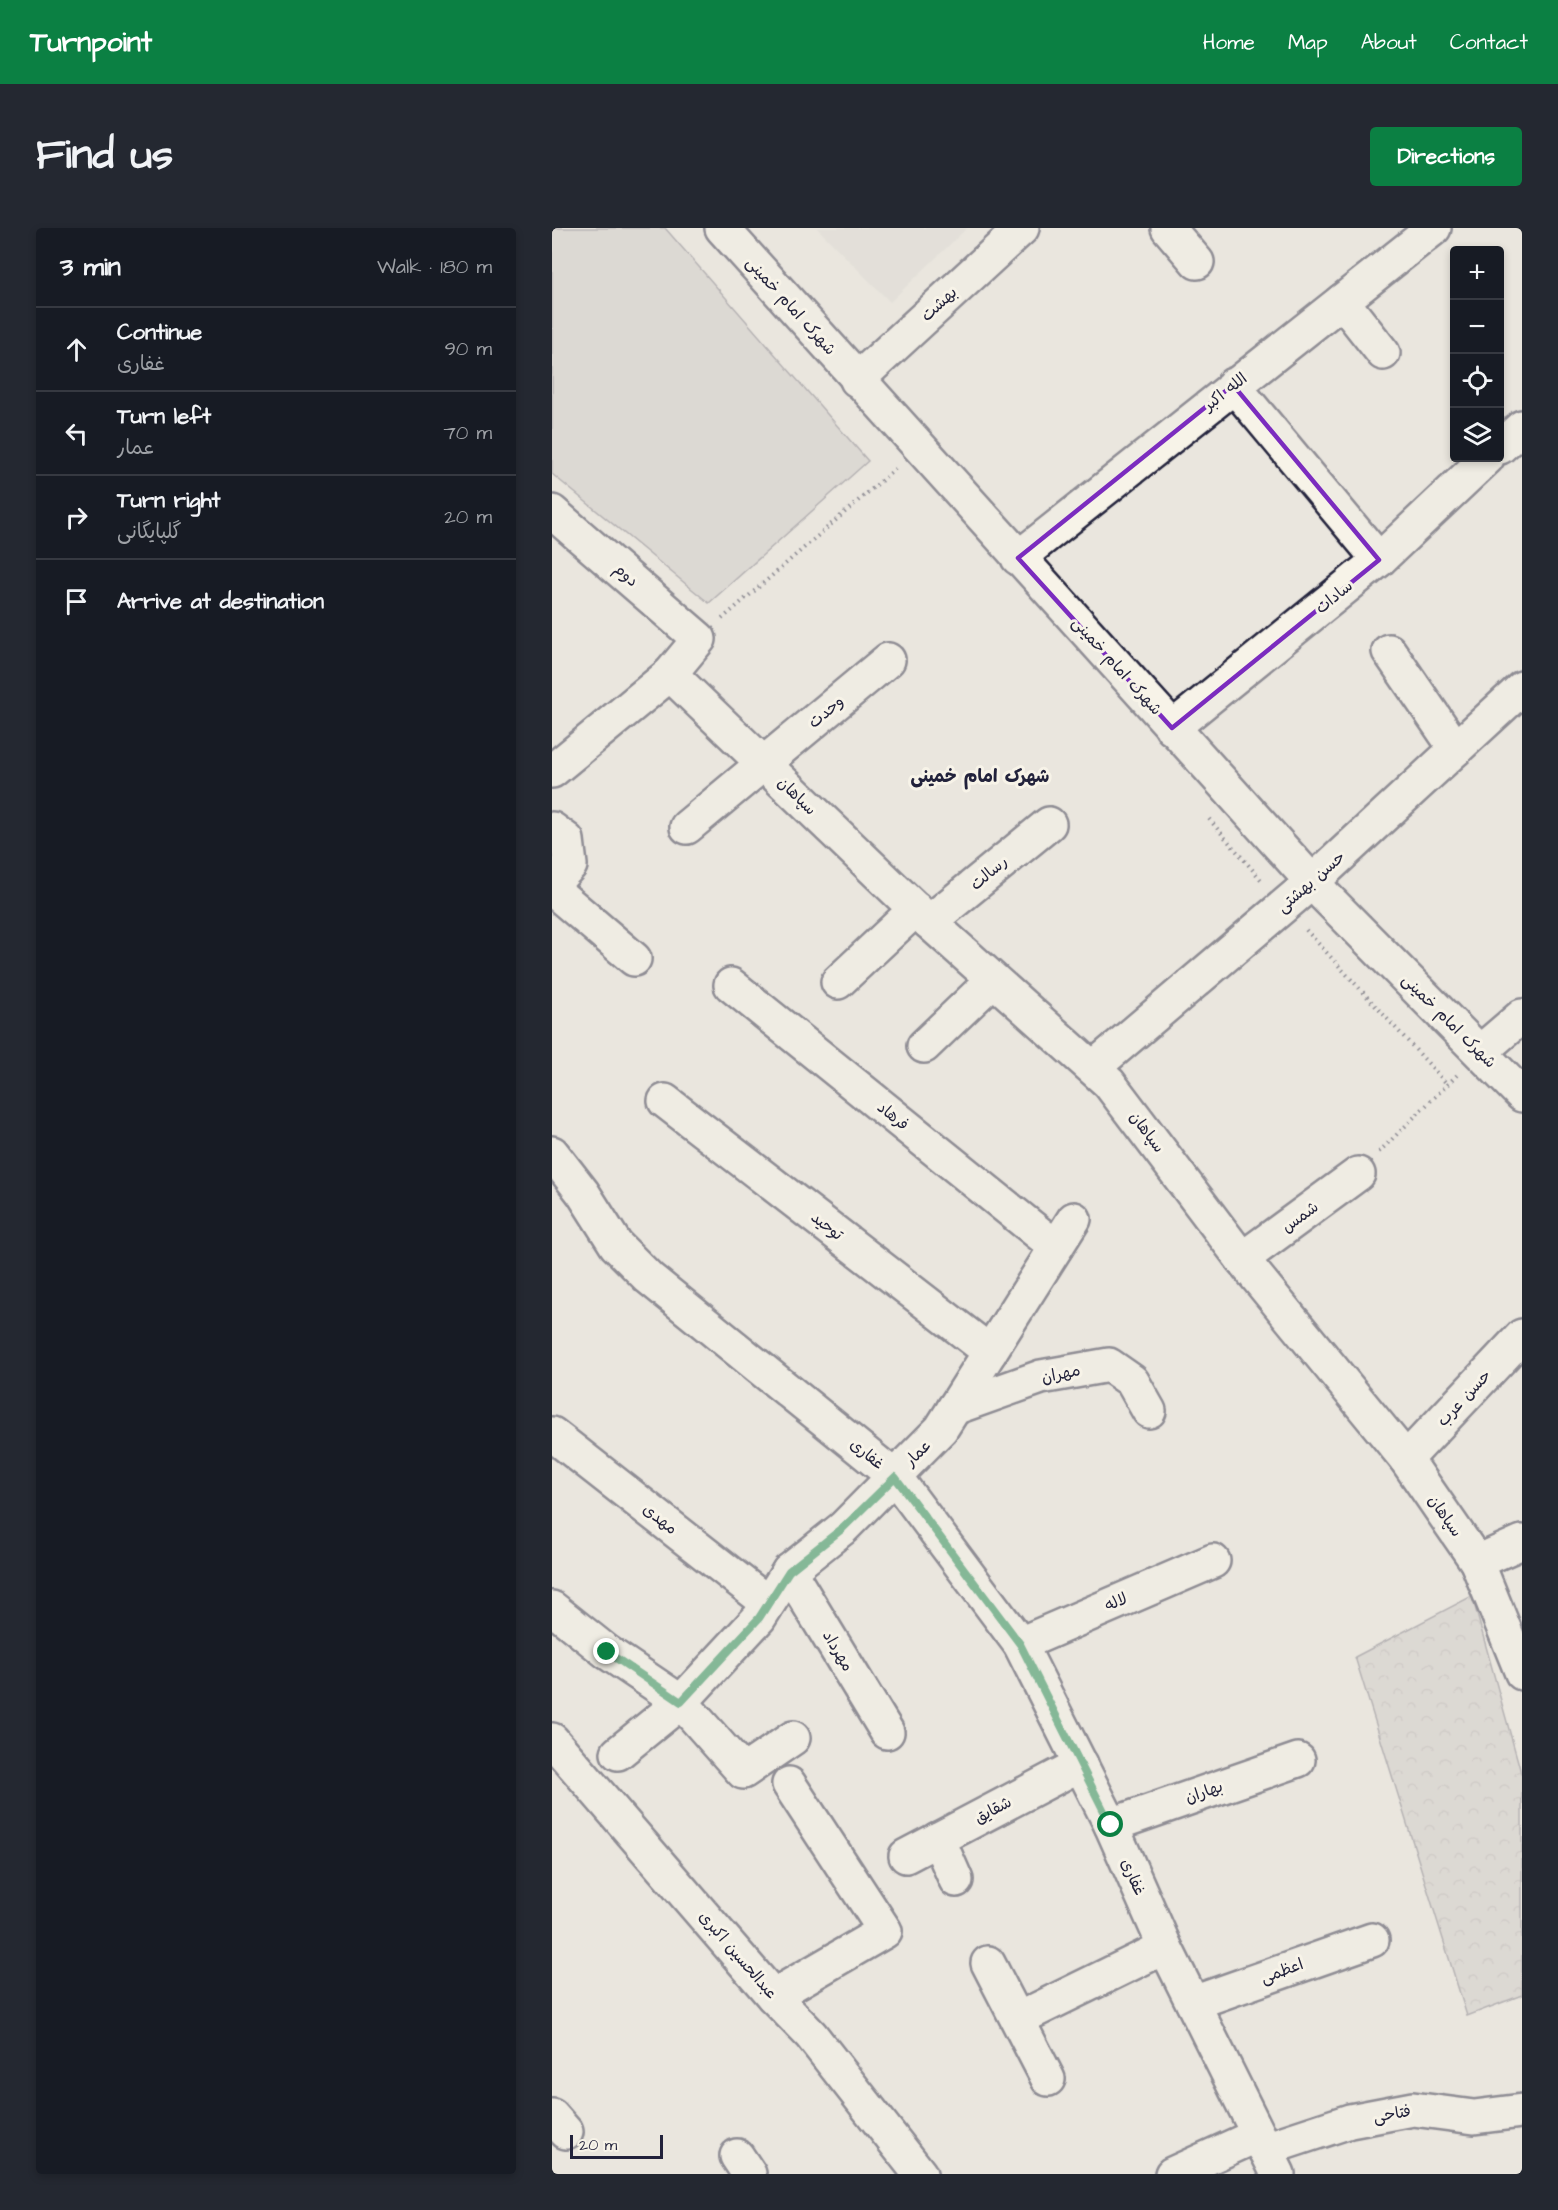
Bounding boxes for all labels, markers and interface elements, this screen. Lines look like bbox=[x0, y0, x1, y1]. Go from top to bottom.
text: Turnpoint bbox=[30, 23, 152, 62]
text: Home bbox=[1203, 28, 1255, 57]
text: Map bbox=[1288, 28, 1328, 57]
text: About bbox=[1361, 28, 1417, 57]
text: Contact bbox=[1450, 28, 1528, 57]
text: Find us bbox=[36, 127, 173, 185]
button: Directions bbox=[1370, 127, 1522, 186]
map controls bbox=[1450, 246, 1504, 462]
button: + bbox=[1450, 246, 1504, 300]
text: 3 min bbox=[60, 249, 121, 285]
street label: شهرک امام خمینی bbox=[740, 252, 841, 361]
text: Walk · 180 m bbox=[377, 253, 492, 281]
street label: بهشت bbox=[916, 282, 962, 326]
button: − bbox=[1450, 300, 1504, 354]
text: Continue bbox=[117, 317, 202, 348]
icon: ahead bbox=[60, 333, 93, 366]
text: 90 m bbox=[444, 335, 492, 363]
text: غفاری bbox=[117, 350, 165, 378]
button: locate bbox=[1450, 354, 1504, 408]
street label: الله اکبر bbox=[1197, 368, 1252, 417]
text: Turn left bbox=[117, 401, 211, 432]
button: layers bbox=[1450, 408, 1504, 462]
icon: left bbox=[60, 417, 93, 450]
text: 70 m bbox=[444, 419, 492, 447]
text: عمار bbox=[117, 434, 155, 462]
text: Turn right bbox=[117, 485, 220, 516]
icon: right bbox=[60, 501, 93, 534]
text: 20 m bbox=[444, 503, 492, 531]
text: گلپایگانی bbox=[117, 518, 182, 546]
street label: دوم bbox=[608, 558, 643, 593]
street label: سادات bbox=[1311, 575, 1357, 619]
icon: arrive bbox=[60, 585, 93, 618]
text: Arrive at destination bbox=[117, 586, 324, 617]
street label: شهرک امام خمینی bbox=[1066, 612, 1167, 721]
street label: وحدت bbox=[803, 691, 849, 733]
district label: شهرک امام خمینی bbox=[911, 764, 1049, 790]
street label: سپاهان bbox=[773, 772, 821, 820]
street label: حسن بهشتی bbox=[1272, 846, 1350, 918]
street label: رسالت bbox=[965, 851, 1013, 895]
street label: شهرک امام خمینی bbox=[1396, 969, 1501, 1074]
street label: فرهاد bbox=[873, 1096, 913, 1136]
street label: سپاهان bbox=[1124, 1107, 1170, 1157]
street label: شمس bbox=[1277, 1196, 1323, 1238]
street label: توحید bbox=[806, 1206, 848, 1246]
street label: مهران bbox=[1039, 1359, 1083, 1389]
street label: حسن عرب bbox=[1432, 1365, 1496, 1431]
street label: غفاری bbox=[845, 1433, 889, 1475]
street label: عمار bbox=[899, 1434, 937, 1472]
street label: سپاهان bbox=[1423, 1491, 1467, 1541]
street label: مهدی bbox=[638, 1498, 682, 1540]
street label: لاله bbox=[1101, 1587, 1131, 1617]
street label: مهرداد bbox=[817, 1626, 859, 1676]
route end bbox=[593, 1638, 619, 1664]
street label: بهاران bbox=[1182, 1775, 1226, 1809]
street label: شقایق bbox=[970, 1791, 1016, 1829]
route start bbox=[1097, 1811, 1123, 1837]
street label: غفاری bbox=[1115, 1855, 1151, 1899]
street label: عبدالحسین اکبری bbox=[694, 1906, 782, 2004]
street label: اعظمی bbox=[1258, 1953, 1306, 1989]
street label: فتاحی bbox=[1371, 2100, 1413, 2128]
scale bar bbox=[570, 2132, 663, 2160]
text: 20 m bbox=[579, 2134, 617, 2156]

